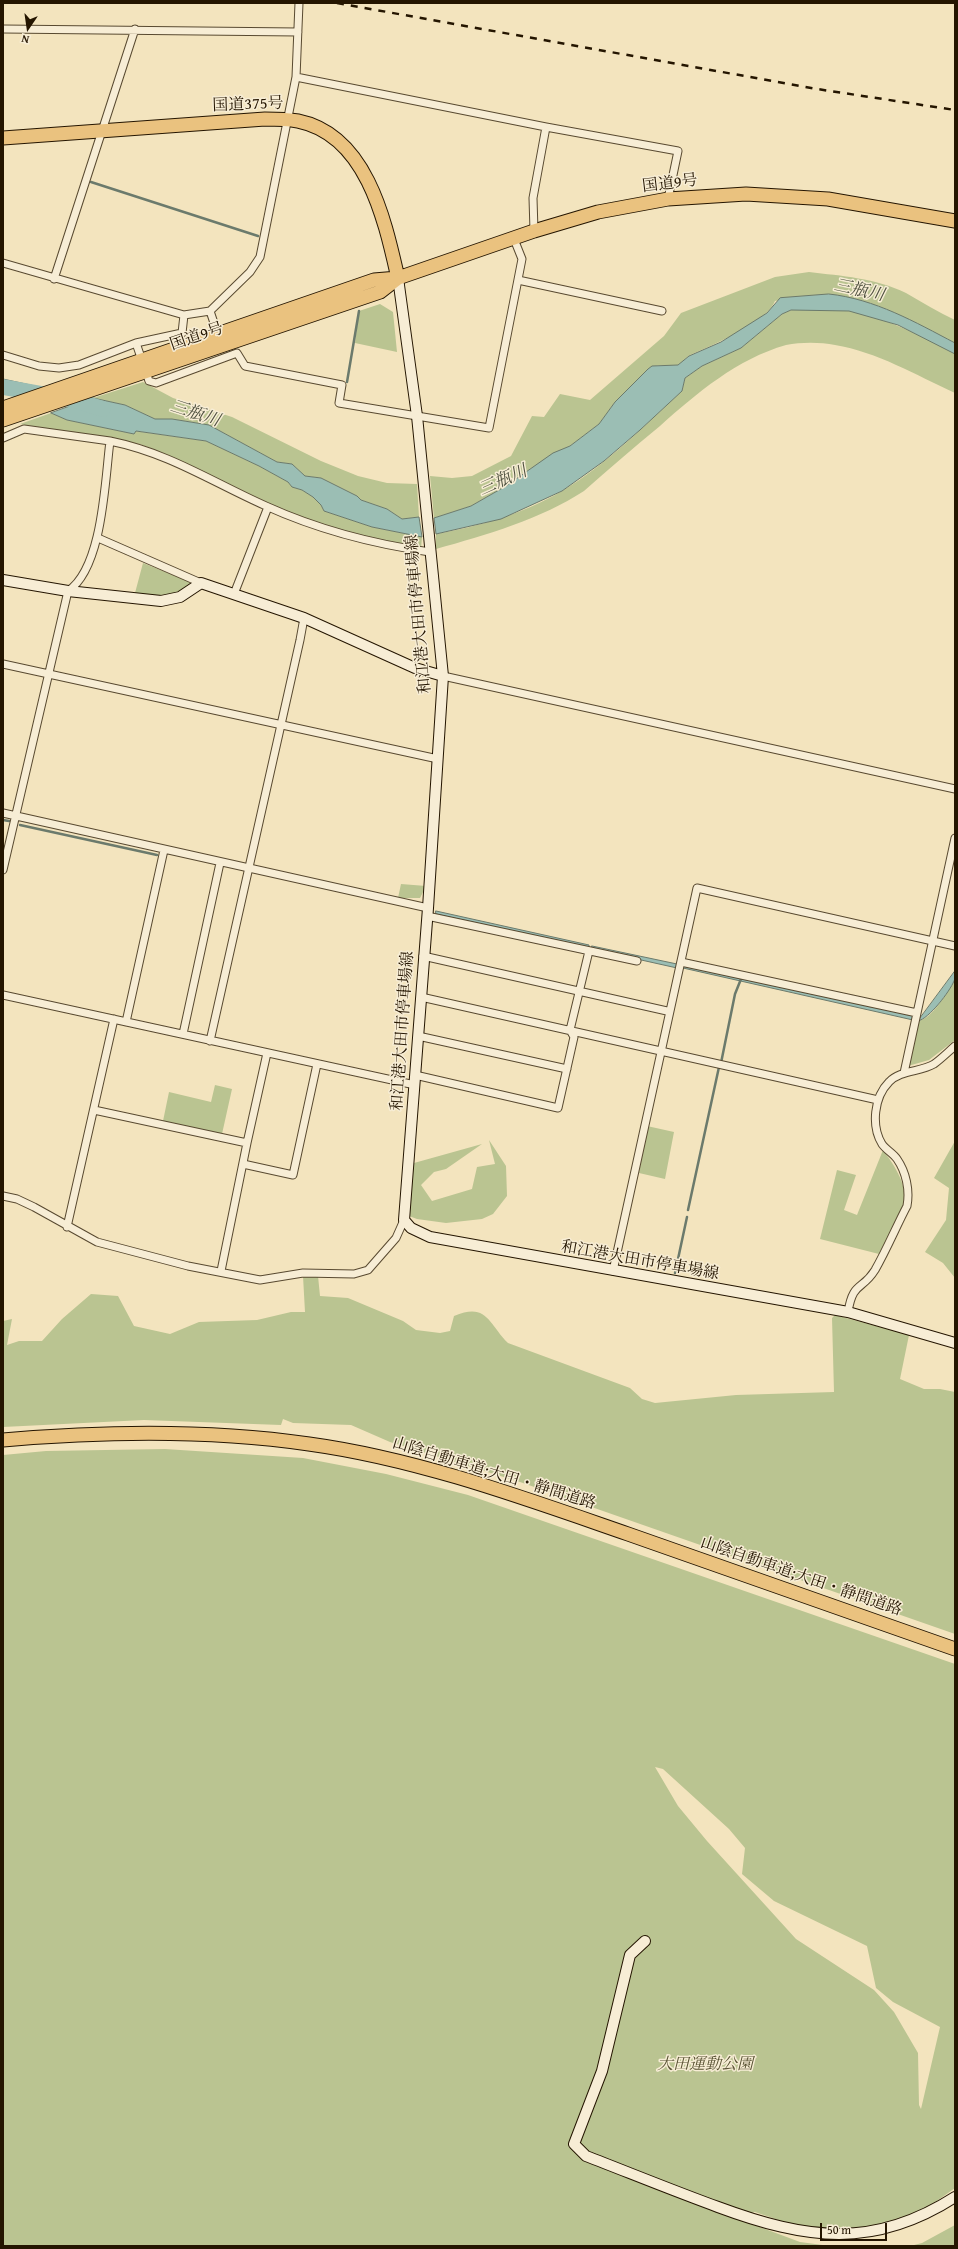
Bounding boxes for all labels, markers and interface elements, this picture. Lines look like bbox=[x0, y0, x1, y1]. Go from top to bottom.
north arrow bbox=[8, 8, 48, 48]
text: N bbox=[20, 31, 31, 48]
street label: 国道375号 bbox=[212, 94, 284, 116]
street label: 国道9号 bbox=[641, 171, 699, 197]
water label: 三瓶川 bbox=[832, 276, 886, 306]
street label: 国道9号 bbox=[168, 319, 226, 355]
water label: 三瓶川 bbox=[168, 396, 222, 432]
water label: 三瓶川 bbox=[476, 461, 530, 501]
street label: 和江港大田市停車場線 bbox=[402, 533, 436, 695]
street label: 和江港大田市停車場線 bbox=[388, 951, 418, 1111]
street label: 和江港大田市停車場線 bbox=[560, 1238, 720, 1284]
street label: 山陰自動車道;大田・静間道路 bbox=[390, 1434, 598, 1514]
street label: 山陰自動車道;大田・静間道路 bbox=[698, 1533, 904, 1621]
park label: 大田運動公園 bbox=[657, 2055, 753, 2075]
scale bar bbox=[822, 2215, 889, 2241]
text: 50 m bbox=[827, 2221, 851, 2238]

